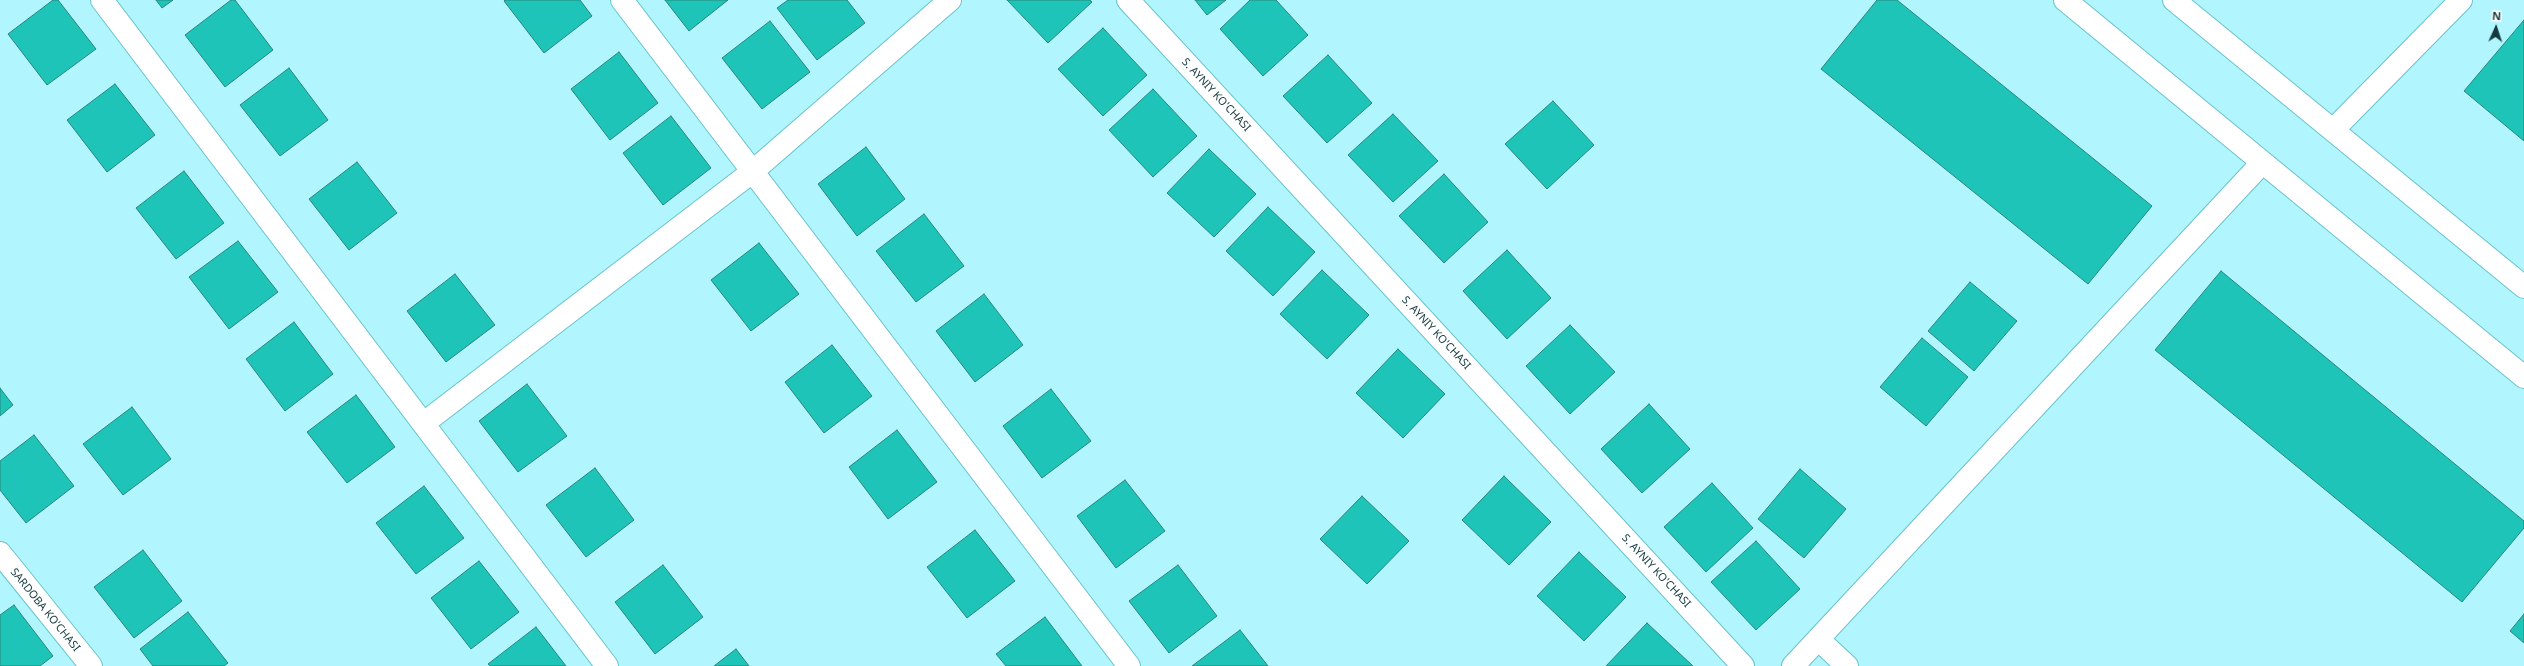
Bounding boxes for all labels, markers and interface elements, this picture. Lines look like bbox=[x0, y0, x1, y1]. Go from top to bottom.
north arrow bbox=[2476, 8, 2516, 48]
text: N bbox=[2492, 8, 2502, 23]
street label: S. AYNIY KO'CHASI bbox=[1179, 56, 1253, 134]
street label: S. AYNIY KO'CHASI bbox=[1399, 294, 1473, 372]
street label: S. AYNIY KO'CHASI bbox=[1619, 532, 1693, 610]
street label: SARDOBA KO'CHASI bbox=[7, 566, 83, 654]

